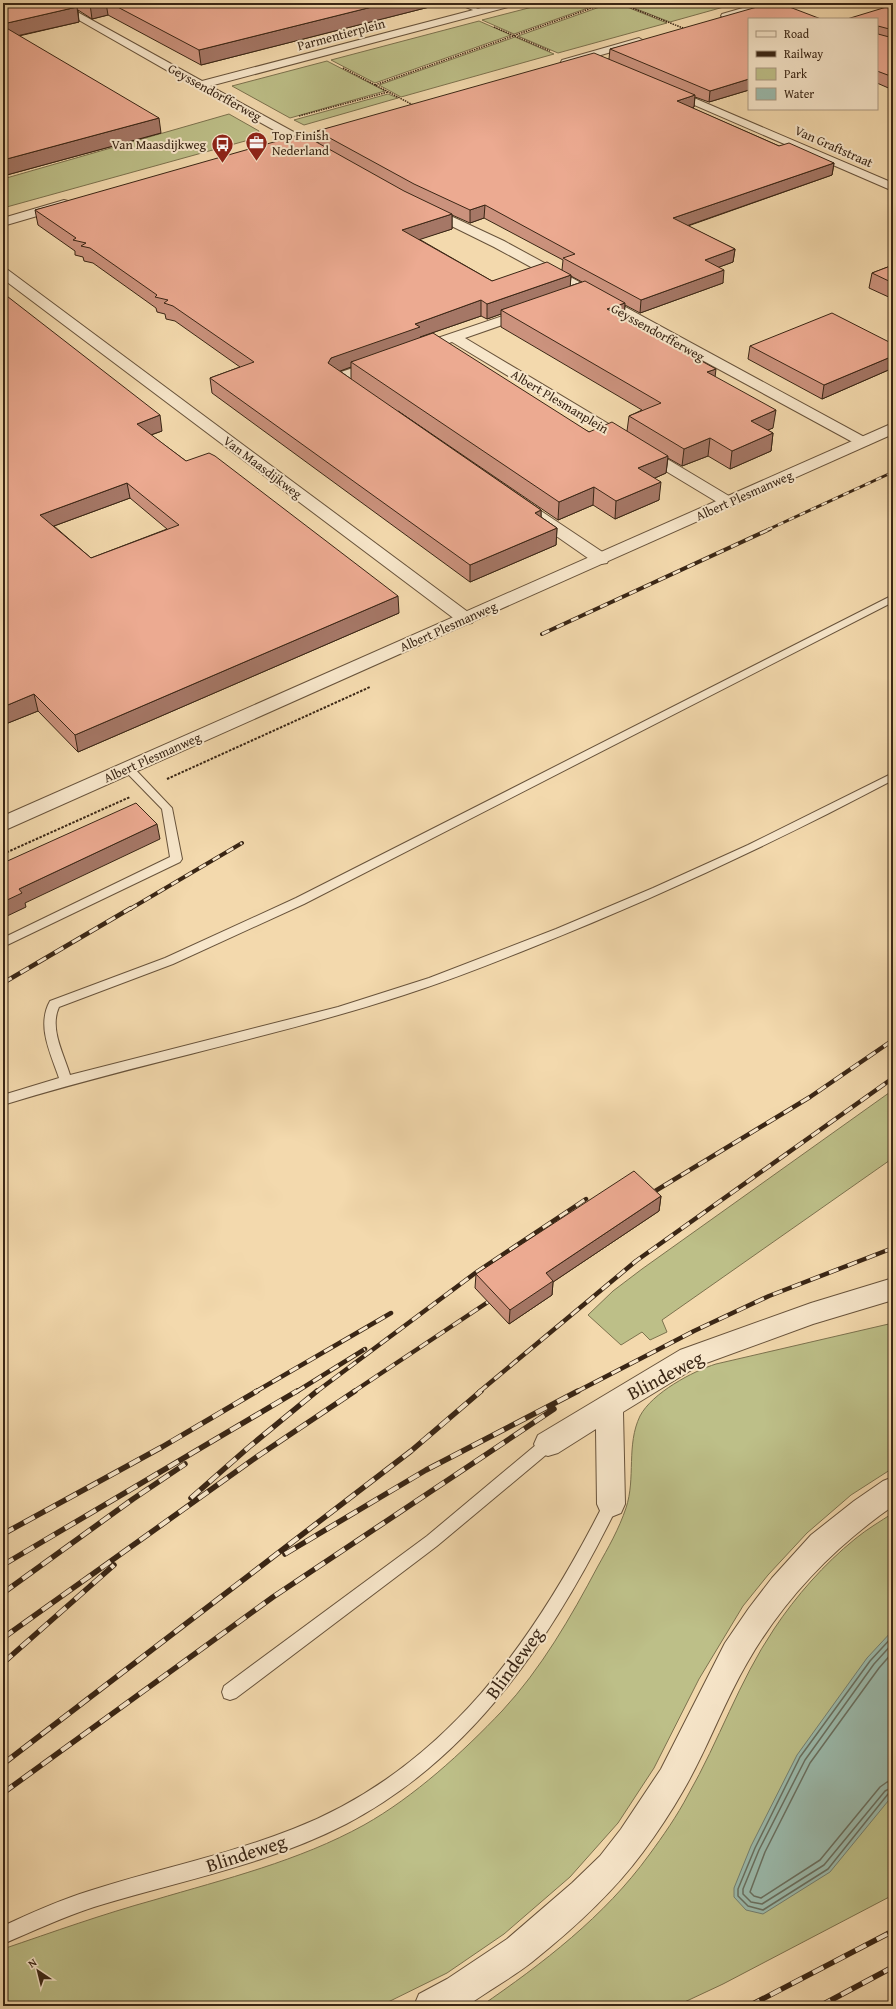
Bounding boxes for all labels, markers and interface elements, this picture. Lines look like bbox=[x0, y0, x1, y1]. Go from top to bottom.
street label: Parmentierplein bbox=[295, 13, 388, 55]
legend bbox=[748, 18, 878, 110]
text: Road bbox=[784, 25, 810, 42]
text: Railway bbox=[784, 45, 823, 62]
street label: Geyssendorfferweg bbox=[165, 59, 265, 126]
text: Park bbox=[784, 65, 808, 82]
text: Water bbox=[784, 85, 814, 102]
street label: Van Graftstraat bbox=[792, 121, 876, 172]
place label: Top Finish Nederland bbox=[272, 126, 329, 160]
office icon: Top Finish Nederland bbox=[243, 129, 269, 162]
bus stop icon: Van Maasdijkweg bbox=[209, 131, 235, 164]
place label: Van Maasdijkweg bbox=[112, 135, 207, 154]
street label: Geyssendorfferweg bbox=[608, 299, 708, 366]
street label: Albert Plesmanplein bbox=[507, 365, 613, 438]
street label: Van Maasdijkweg bbox=[219, 431, 307, 504]
street label: Albert Plesmanweg bbox=[693, 465, 796, 525]
street label: Albert Plesmanweg bbox=[397, 596, 500, 656]
street label: Albert Plesmanweg bbox=[101, 727, 204, 787]
street label: Blindeweg bbox=[622, 1343, 709, 1407]
street label: Blindeweg bbox=[478, 1621, 550, 1705]
street label: Blindeweg bbox=[202, 1827, 290, 1879]
north arrow bbox=[18, 1951, 58, 1991]
text: N bbox=[25, 1954, 40, 1971]

